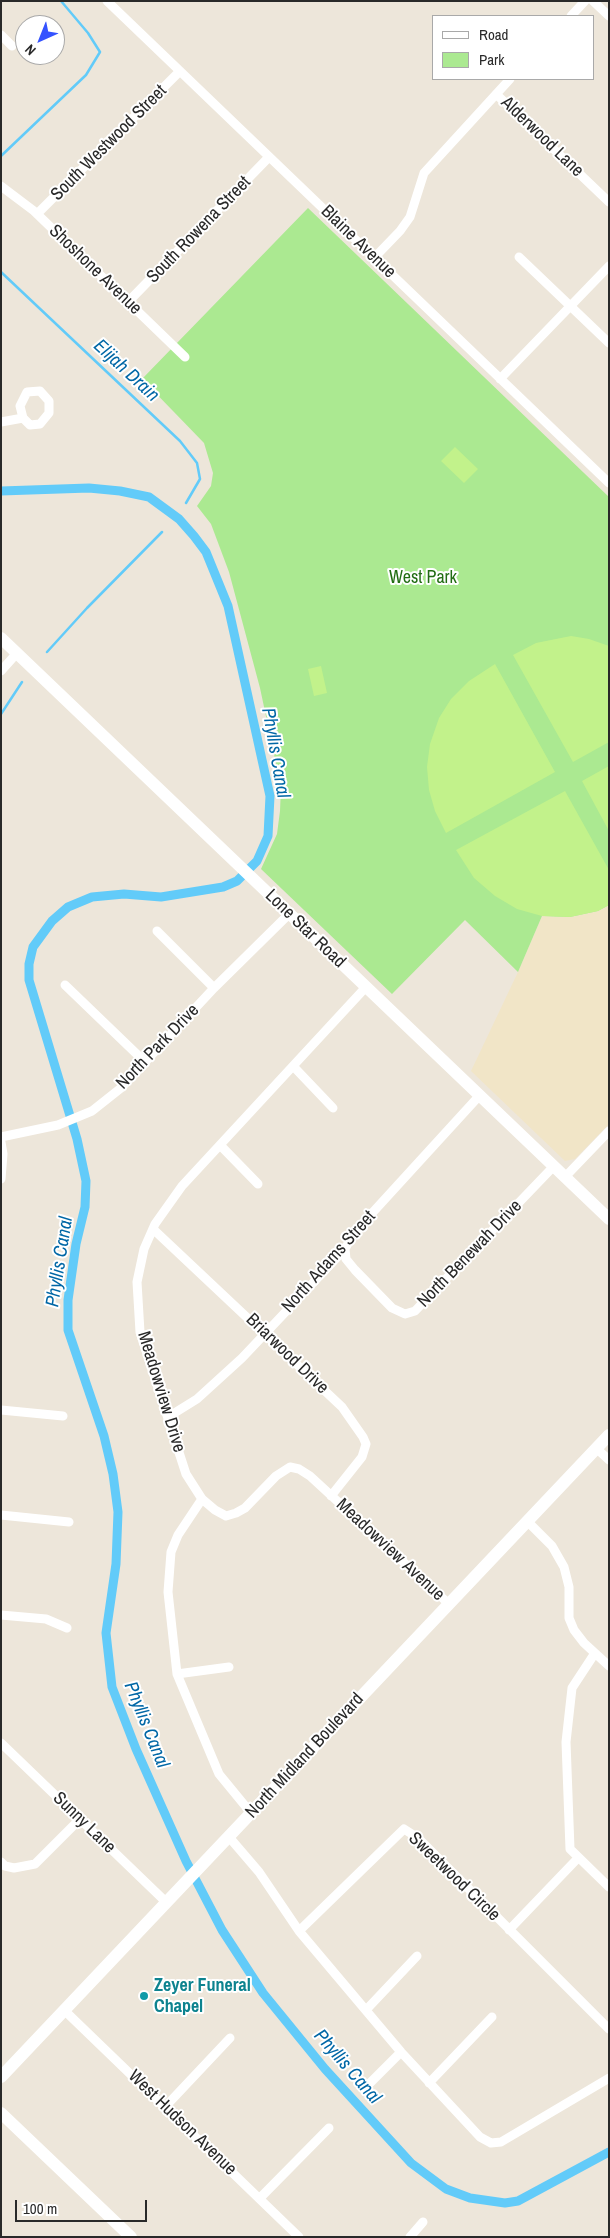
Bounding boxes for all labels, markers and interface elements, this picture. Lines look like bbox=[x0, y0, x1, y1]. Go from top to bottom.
north arrow bbox=[15, 15, 65, 65]
legend bbox=[432, 15, 595, 80]
text: Road bbox=[479, 24, 508, 45]
text: N bbox=[21, 41, 40, 59]
text: Park bbox=[479, 49, 504, 70]
street label: South Westwood Street bbox=[47, 81, 171, 205]
street label: Alderwood Lane bbox=[496, 92, 588, 182]
street label: South Rowena Street bbox=[142, 172, 256, 288]
street label: Blaine Avenue bbox=[316, 201, 400, 283]
street label: Shoshone Avenue bbox=[44, 220, 146, 320]
water label: Elijah Drain bbox=[88, 335, 164, 407]
park label: West Park bbox=[389, 567, 457, 589]
water label: Phyllis Canal bbox=[256, 706, 294, 800]
street label: Lone Star Road bbox=[260, 885, 350, 973]
street label: North Park Drive bbox=[112, 1000, 204, 1094]
street label: North Benewah Drive bbox=[413, 1196, 527, 1312]
street label: North Adams Street bbox=[278, 1207, 380, 1317]
water label: Phyllis Canal bbox=[42, 1215, 78, 1309]
street label: Briarwood Drive bbox=[241, 1309, 333, 1399]
street label: Meadowview Drive bbox=[132, 1329, 190, 1455]
street label: Meadowview Avenue bbox=[331, 1494, 449, 1606]
water label: Phyllis Canal bbox=[118, 1679, 174, 1771]
street label: North Midland Boulevard bbox=[241, 1689, 369, 1823]
street label: Sunny Lane bbox=[48, 1788, 120, 1858]
street label: Sweetwood Circle bbox=[404, 1828, 504, 1926]
place label: Zeyer Funeral Chapel bbox=[154, 1975, 251, 2018]
marker: Zeyer Funeral Chapel bbox=[138, 1990, 150, 2002]
water label: Phyllis Canal bbox=[309, 2025, 385, 2109]
street label: West Hudson Avenue bbox=[123, 2066, 241, 2180]
scale bar bbox=[18, 2190, 150, 2222]
text: 100 m bbox=[23, 2198, 57, 2219]

